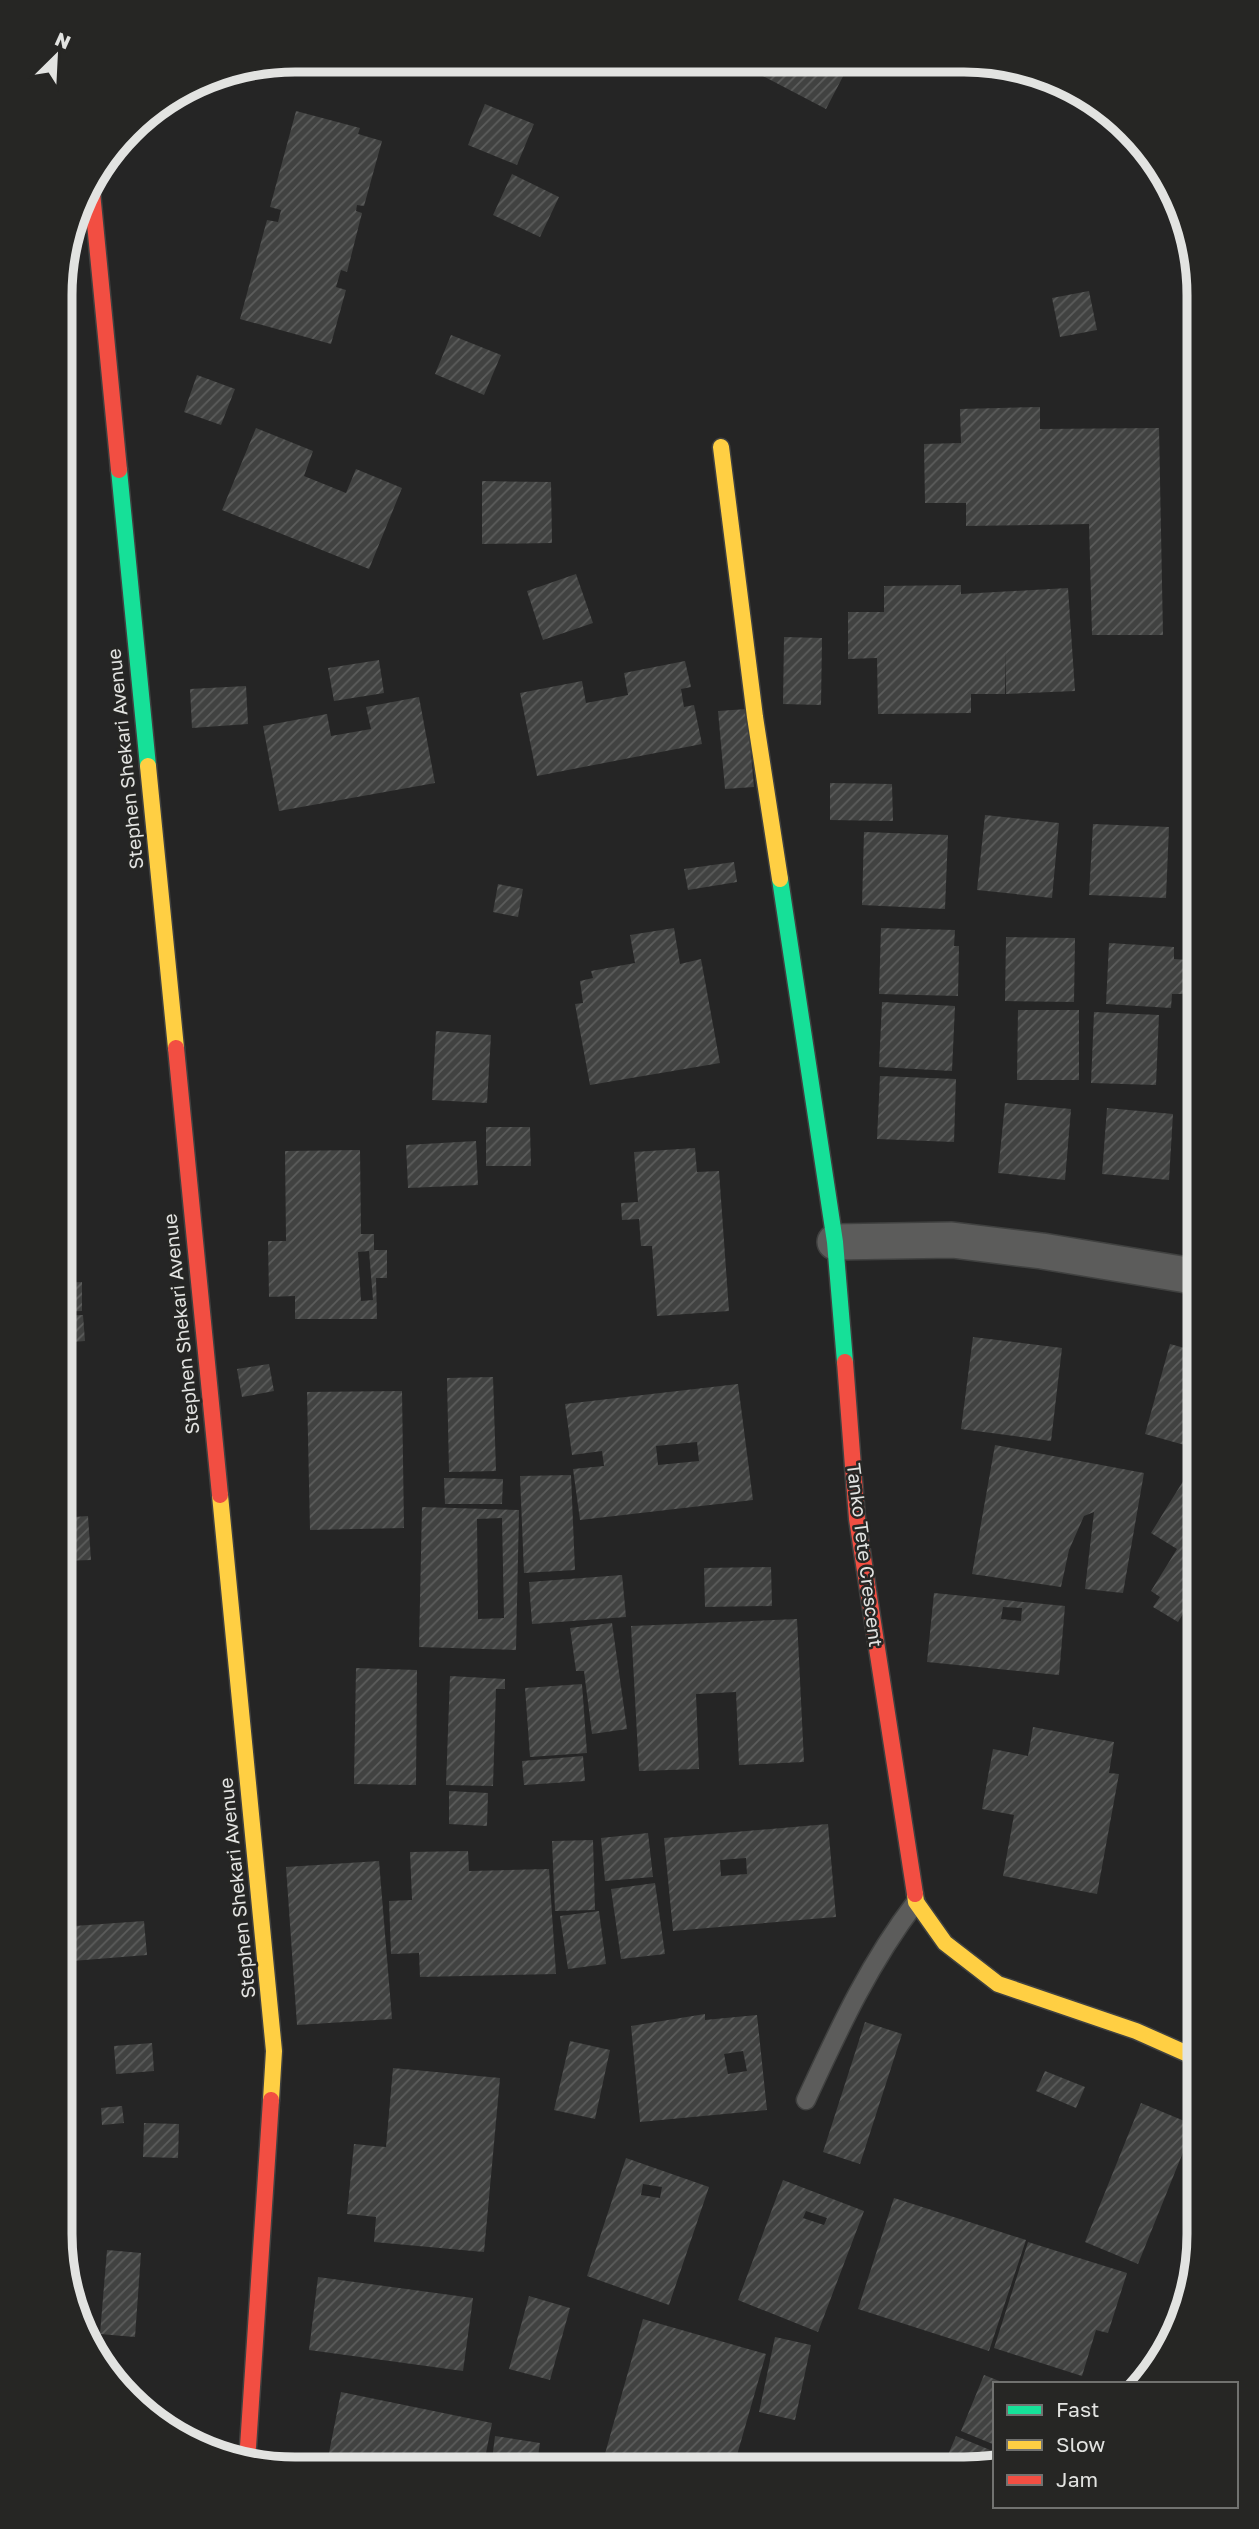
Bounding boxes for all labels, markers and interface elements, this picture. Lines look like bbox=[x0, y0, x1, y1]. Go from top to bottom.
north arrow bbox=[21, 21, 91, 91]
text: N bbox=[52, 27, 74, 53]
street label: Stephen Shekari Avenue bbox=[101, 648, 148, 870]
street label: Stephen Shekari Avenue bbox=[157, 1213, 204, 1435]
street label: Tanko Tete Crescent bbox=[843, 1462, 888, 1648]
street label: Stephen Shekari Avenue bbox=[213, 1777, 260, 1999]
legend bbox=[993, 2382, 1238, 2508]
text: Fast bbox=[1056, 2396, 1099, 2422]
text: Slow bbox=[1056, 2431, 1105, 2457]
text: Jam bbox=[1056, 2466, 1098, 2492]

